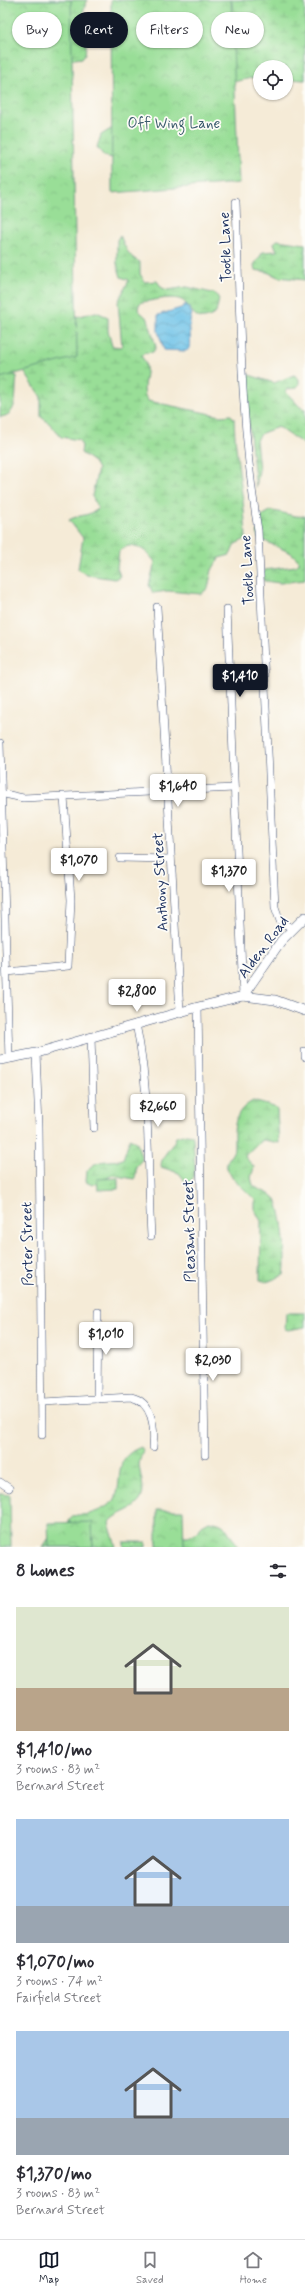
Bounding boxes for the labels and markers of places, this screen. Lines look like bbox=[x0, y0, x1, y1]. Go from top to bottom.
pin: $1,410 bbox=[207, 664, 273, 698]
pin: $1,640 bbox=[145, 774, 211, 808]
pin: $1,070 bbox=[46, 848, 112, 882]
pin: $1,370 bbox=[196, 859, 262, 893]
pin: $2,800 bbox=[104, 979, 170, 1013]
pin: $2,660 bbox=[125, 1094, 191, 1128]
pin: $1,010 bbox=[73, 1322, 139, 1356]
pin: $2,030 bbox=[180, 1348, 246, 1382]

